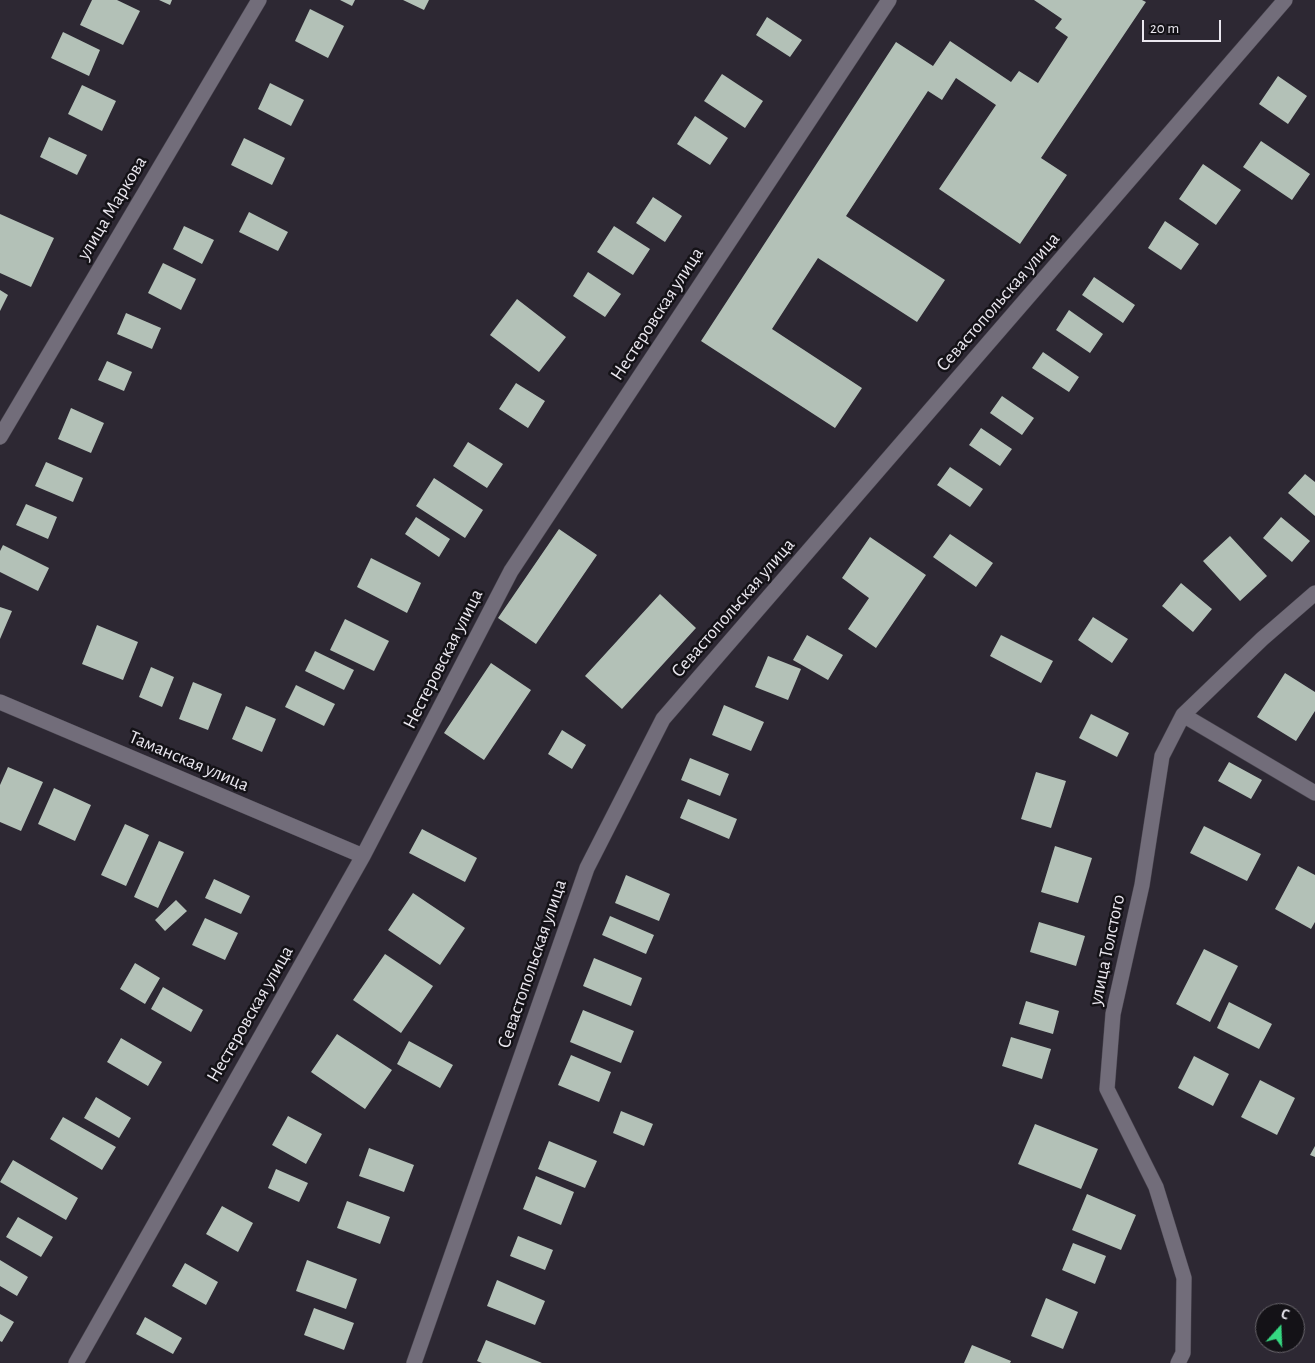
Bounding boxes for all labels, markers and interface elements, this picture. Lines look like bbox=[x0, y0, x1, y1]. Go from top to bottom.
scale bar bbox=[1145, 10, 1224, 42]
text: 20 m bbox=[1150, 21, 1179, 36]
street label: улица Маркова bbox=[72, 152, 152, 264]
street label: Севастопольская улица bbox=[931, 228, 1065, 376]
street label: Нестеровская улица bbox=[606, 243, 708, 385]
street label: Севастопольская улица bbox=[666, 534, 800, 682]
street label: Нестеровская улица bbox=[398, 585, 488, 733]
street label: Таманская улица bbox=[126, 725, 252, 797]
street label: Севастопольская улица bbox=[492, 877, 572, 1051]
street label: улица Толстого bbox=[1084, 893, 1130, 1007]
street label: Нестеровская улица bbox=[202, 942, 298, 1086]
north arrow bbox=[1255, 1303, 1305, 1353]
text: С bbox=[1279, 1307, 1291, 1323]

